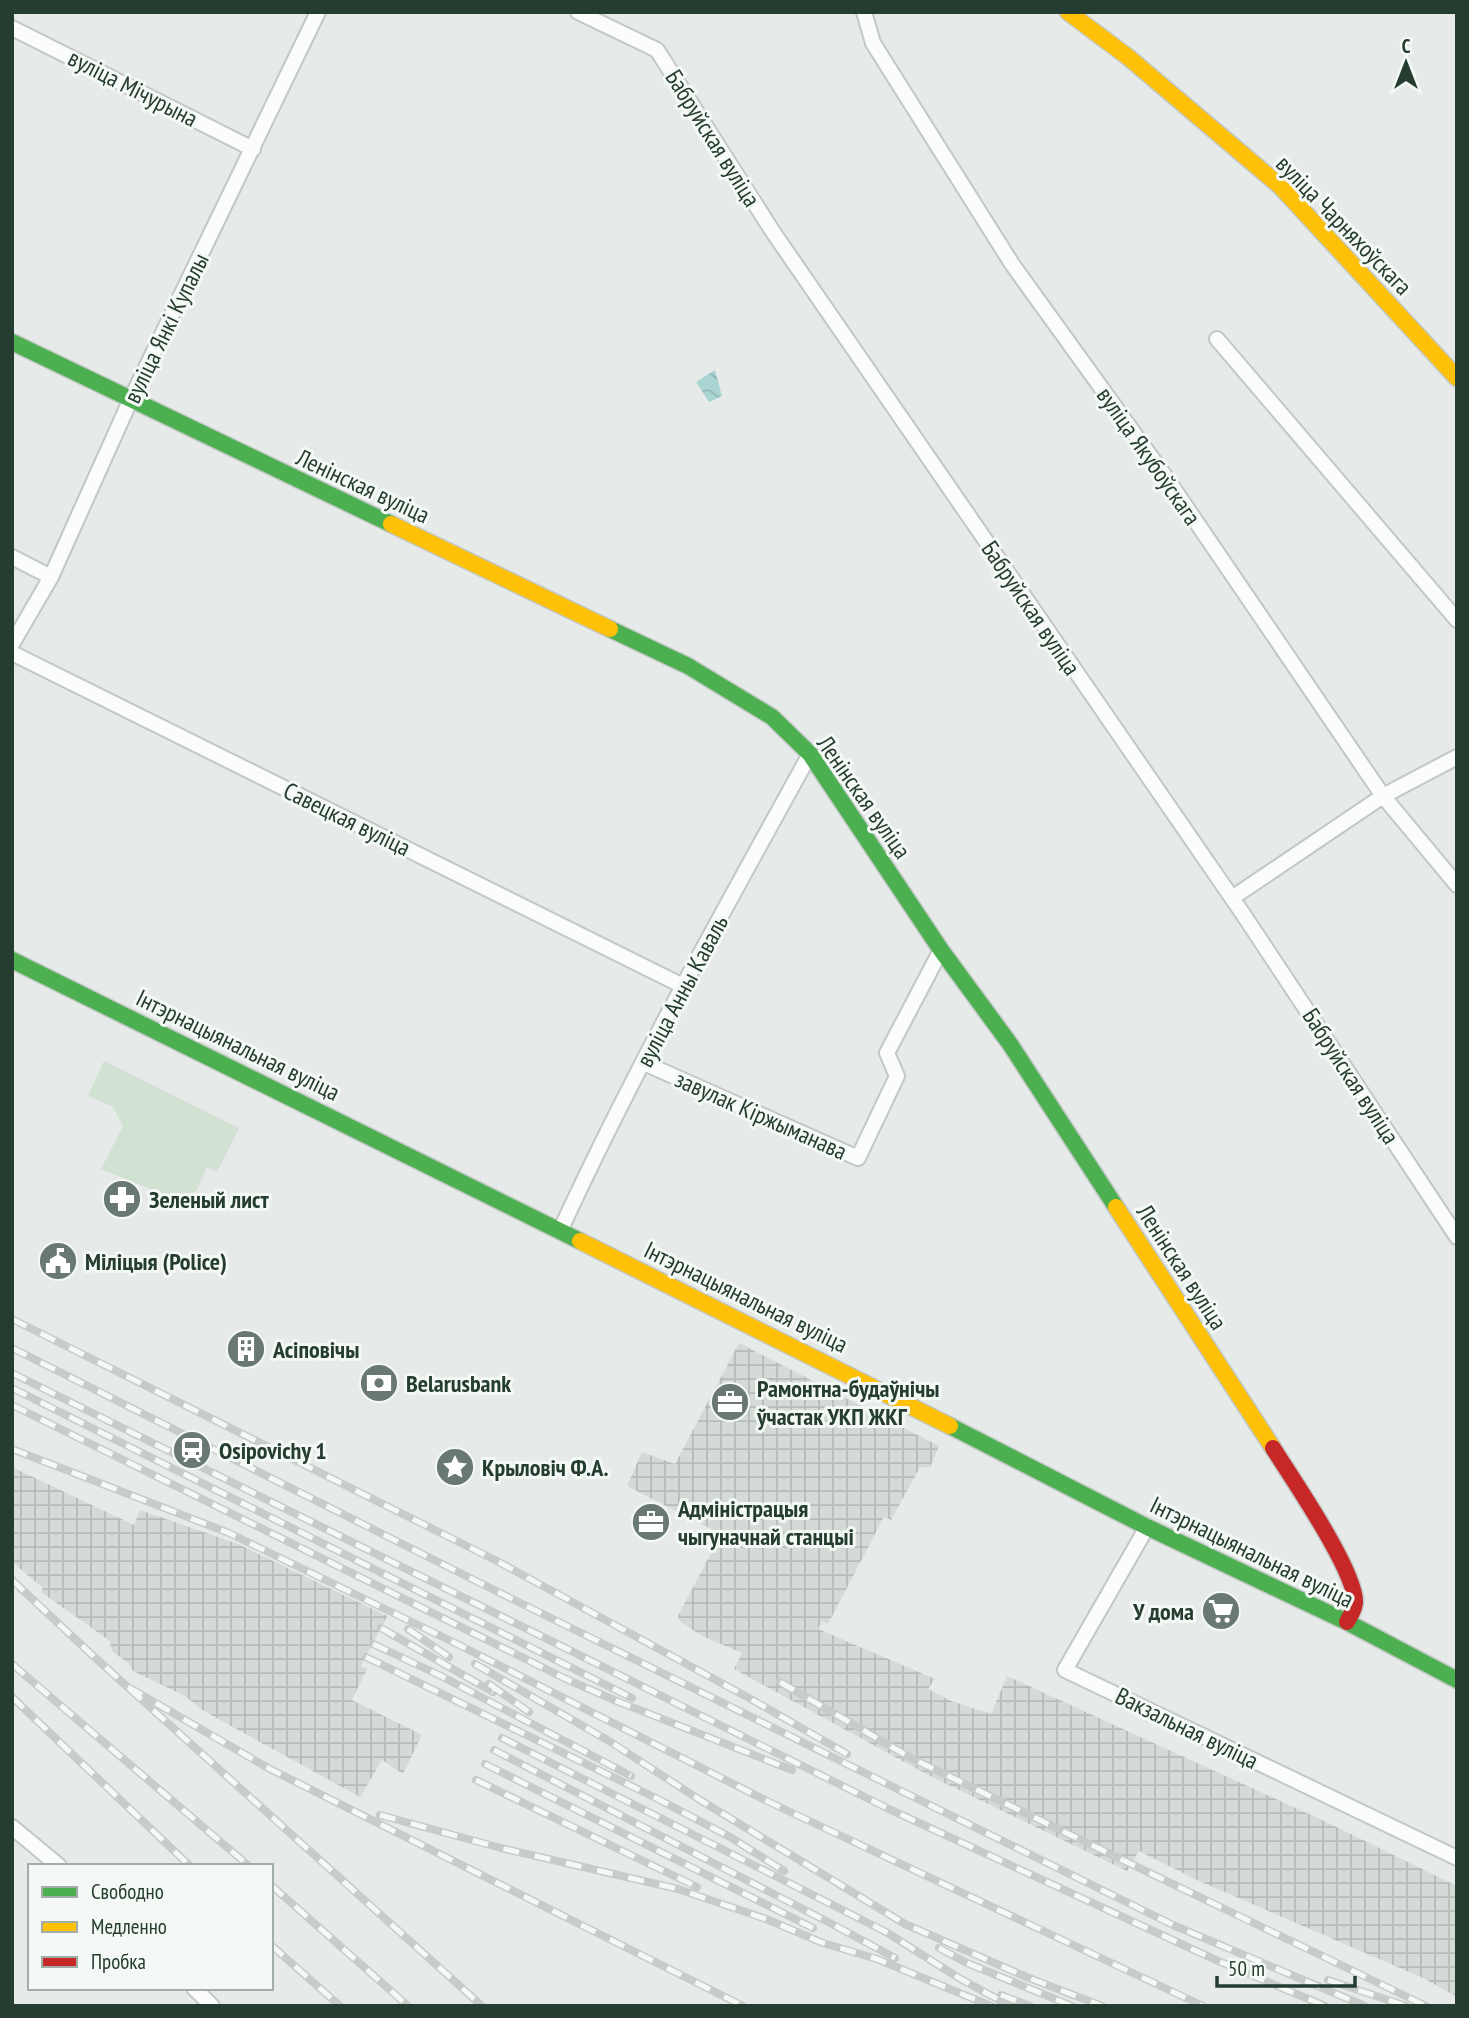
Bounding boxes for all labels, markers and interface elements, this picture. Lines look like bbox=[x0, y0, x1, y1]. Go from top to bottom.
north arrow bbox=[1371, 28, 1441, 98]
text: С bbox=[1402, 34, 1411, 58]
street label: вуліца Мічурына bbox=[63, 42, 203, 134]
street label: Бабруйская вуліца bbox=[659, 64, 767, 212]
street label: вуліца Чарняхоўскага bbox=[1269, 148, 1419, 302]
street label: вуліца Янкі Купалы bbox=[116, 248, 216, 408]
street label: вуліца Якубоўскага bbox=[1090, 381, 1208, 531]
street label: Ленінская вуліца bbox=[291, 441, 435, 530]
street label: Бабруйская вуліца bbox=[975, 535, 1087, 681]
street label: Ленінская вуліца bbox=[810, 729, 918, 865]
street label: Савецкая вуліца bbox=[278, 775, 416, 863]
street label: вуліца Анны Каваль bbox=[629, 910, 735, 1072]
street label: Інтэрнацыянальная вуліца bbox=[131, 982, 345, 1108]
street label: Бабруйская вуліца bbox=[1296, 1002, 1406, 1150]
street label: завулак Кіржыманава bbox=[670, 1063, 852, 1167]
pharmacy icon: Зеленый лист bbox=[101, 1178, 143, 1220]
place label: Зеленый лист bbox=[149, 1184, 269, 1215]
street label: Ленінская вуліца bbox=[1129, 1198, 1234, 1336]
street label: Інтэрнацыянальная вуліца bbox=[639, 1234, 853, 1360]
public building icon: Міліцыя (Police) bbox=[37, 1240, 79, 1282]
place label: Міліцыя (Police) bbox=[85, 1246, 227, 1277]
building icon: Асіповічы bbox=[225, 1328, 267, 1370]
place label: Асіповічы bbox=[272, 1334, 359, 1365]
bank icon: Belarusbank bbox=[358, 1362, 400, 1404]
place label: Belarusbank bbox=[406, 1368, 511, 1399]
place label: Рамонтна-будаўнічы ўчастак УКП ЖКГ bbox=[756, 1373, 939, 1432]
office icon: Рамонтна-будаўнічы ўчастак УКП ЖКГ bbox=[709, 1381, 751, 1423]
station icon: Osipovichy 1 bbox=[171, 1429, 213, 1471]
place label: Osipovichy 1 bbox=[219, 1435, 327, 1466]
place icon: Крыловіч Ф.А. bbox=[434, 1446, 476, 1488]
place label: Крыловіч Ф.А. bbox=[482, 1452, 608, 1483]
street label: Інтэрнацыянальная вуліца bbox=[1145, 1489, 1359, 1615]
place label: Адміністрацыя чыгуначнай станцыі bbox=[677, 1493, 854, 1552]
office icon: Адміністрацыя чыгуначнай станцыі bbox=[630, 1501, 672, 1543]
supermarket icon: У дома bbox=[1200, 1590, 1242, 1632]
place label: У дома bbox=[1132, 1596, 1194, 1627]
street label: Вакзальная вуліца bbox=[1111, 1680, 1263, 1776]
legend bbox=[28, 1864, 273, 1990]
text: Свободно bbox=[91, 1878, 164, 1905]
text: Медленно bbox=[91, 1913, 167, 1940]
scale bar bbox=[1217, 1944, 1355, 1988]
text: Пробка bbox=[91, 1948, 146, 1975]
text: 50 m bbox=[1228, 1955, 1265, 1982]

